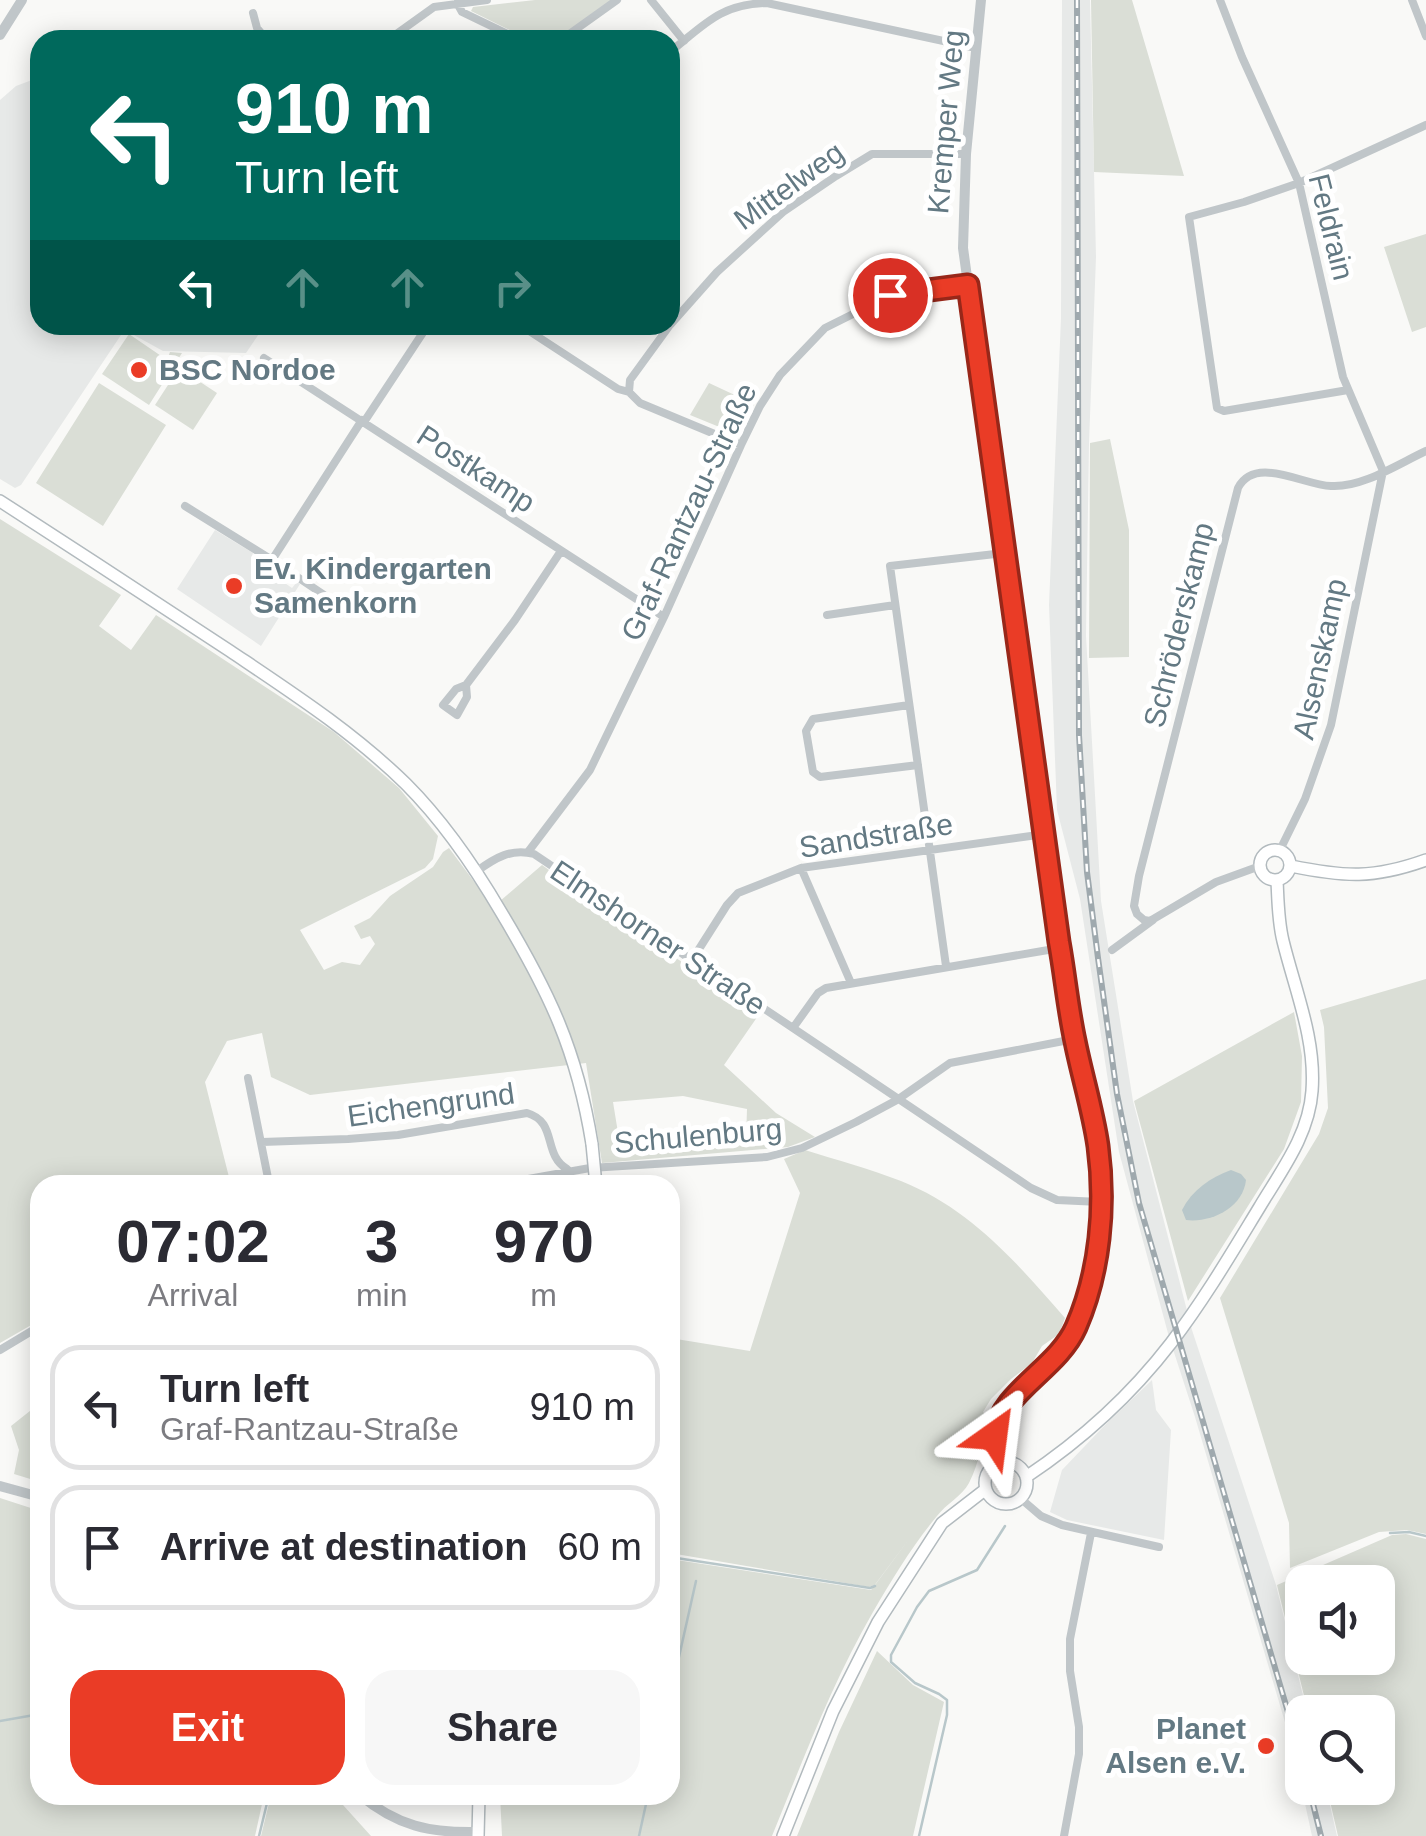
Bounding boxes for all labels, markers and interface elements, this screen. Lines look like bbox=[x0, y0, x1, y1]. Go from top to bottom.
street label: Kremper Weg bbox=[921, 29, 970, 215]
icon: left bbox=[70, 70, 200, 200]
text: 910 m bbox=[235, 70, 433, 148]
street label: Mittelweg bbox=[728, 135, 850, 236]
text: Turn left bbox=[235, 152, 398, 203]
street label: Feldrain bbox=[1302, 170, 1361, 283]
pin bbox=[848, 253, 933, 338]
icon: left bbox=[170, 260, 225, 315]
icon: ahead bbox=[275, 260, 330, 315]
icon: ahead bbox=[380, 260, 435, 315]
icon: right bbox=[485, 260, 540, 315]
icon: arrive bbox=[863, 268, 918, 323]
place label: BSC Nordoe bbox=[159, 353, 336, 386]
marker: BSC Nordoe bbox=[128, 359, 150, 381]
street label: Graf-Rantzau-Straße bbox=[614, 378, 763, 646]
street label: Postkamp bbox=[411, 418, 541, 519]
street label: Schröderskamp bbox=[1137, 519, 1220, 731]
place label: Ev. Kindergarten Samenkorn bbox=[254, 552, 492, 619]
marker: Ev. Kindergarten Samenkorn bbox=[223, 575, 245, 597]
street label: Alsenskamp bbox=[1286, 576, 1353, 742]
street label: Sandstraße bbox=[797, 807, 955, 864]
street label: Elmshorner Straße bbox=[545, 854, 772, 1022]
street label: Eichengrund bbox=[345, 1076, 517, 1133]
street label: Schulenburg bbox=[613, 1112, 783, 1159]
text: 07:02 bbox=[116, 1208, 270, 1275]
text: 3 bbox=[365, 1208, 398, 1275]
text: 970 bbox=[494, 1208, 594, 1275]
text: Arrival bbox=[148, 1277, 238, 1313]
text: min bbox=[356, 1277, 407, 1313]
text: m bbox=[530, 1277, 557, 1313]
text: Turn left bbox=[160, 1368, 309, 1410]
icon: left bbox=[75, 1380, 130, 1435]
position arrow bbox=[942, 1384, 1046, 1488]
text: 910 m bbox=[529, 1386, 635, 1428]
text: Graf-Rantzau-Straße bbox=[160, 1411, 459, 1447]
icon: arrive bbox=[75, 1520, 130, 1575]
text: Arrive at destination bbox=[160, 1526, 527, 1568]
text: 60 m bbox=[557, 1526, 642, 1568]
map controls bbox=[1285, 1565, 1395, 1805]
button: sound bbox=[1285, 1565, 1395, 1675]
button: Exit bbox=[70, 1670, 345, 1785]
button: Share bbox=[365, 1670, 640, 1785]
button: search bbox=[1285, 1695, 1395, 1805]
place label: Planet Alsen e.V. bbox=[1105, 1712, 1246, 1779]
marker: Planet Alsen e.V. bbox=[1255, 1735, 1277, 1757]

